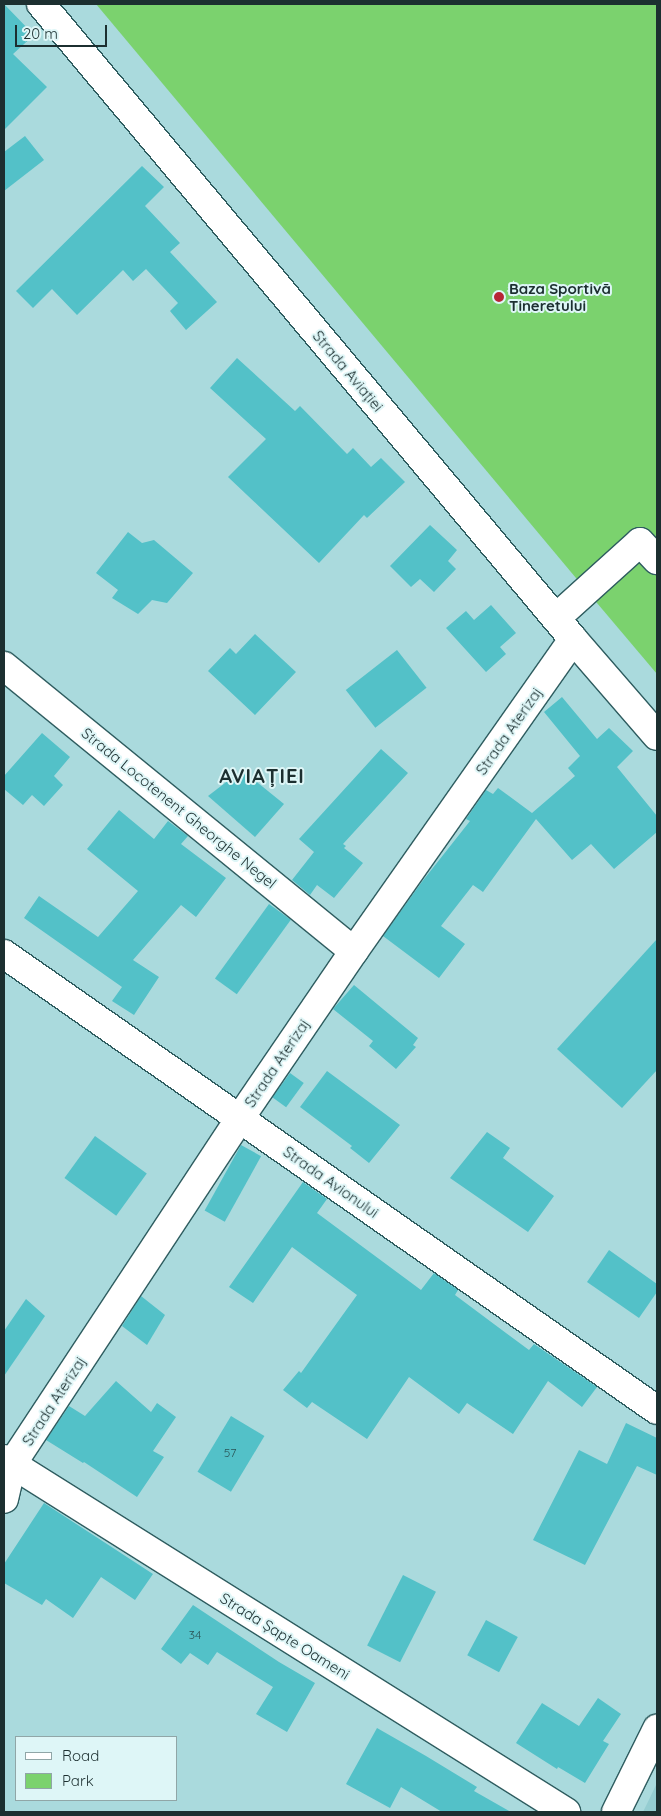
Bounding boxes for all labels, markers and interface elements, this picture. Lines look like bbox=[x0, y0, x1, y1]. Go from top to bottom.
scale bar bbox=[18, 15, 110, 47]
text: 20 m bbox=[23, 24, 58, 43]
place label: Baza Sportivă Tineretului bbox=[509, 279, 611, 314]
marker: Baza Sportivă Tineretului bbox=[493, 291, 505, 303]
street label: Strada Aviației bbox=[309, 327, 387, 415]
street label: Strada Aterizaj bbox=[472, 684, 546, 778]
street label: Strada Locotenent Gheorghe Negel bbox=[78, 724, 280, 892]
district label: AVIAȚIEI bbox=[218, 763, 306, 787]
street label: Strada Aterizaj bbox=[241, 1015, 313, 1111]
street label: Strada Avionului bbox=[280, 1142, 382, 1222]
street label: Strada Aterizaj bbox=[18, 1353, 90, 1449]
house number: 57 bbox=[224, 1446, 236, 1460]
street label: Strada Șapte Oameni bbox=[217, 1589, 353, 1683]
house number: 34 bbox=[189, 1628, 201, 1642]
legend bbox=[15, 1736, 178, 1801]
text: Road bbox=[62, 1746, 99, 1765]
text: Park bbox=[62, 1771, 94, 1790]

